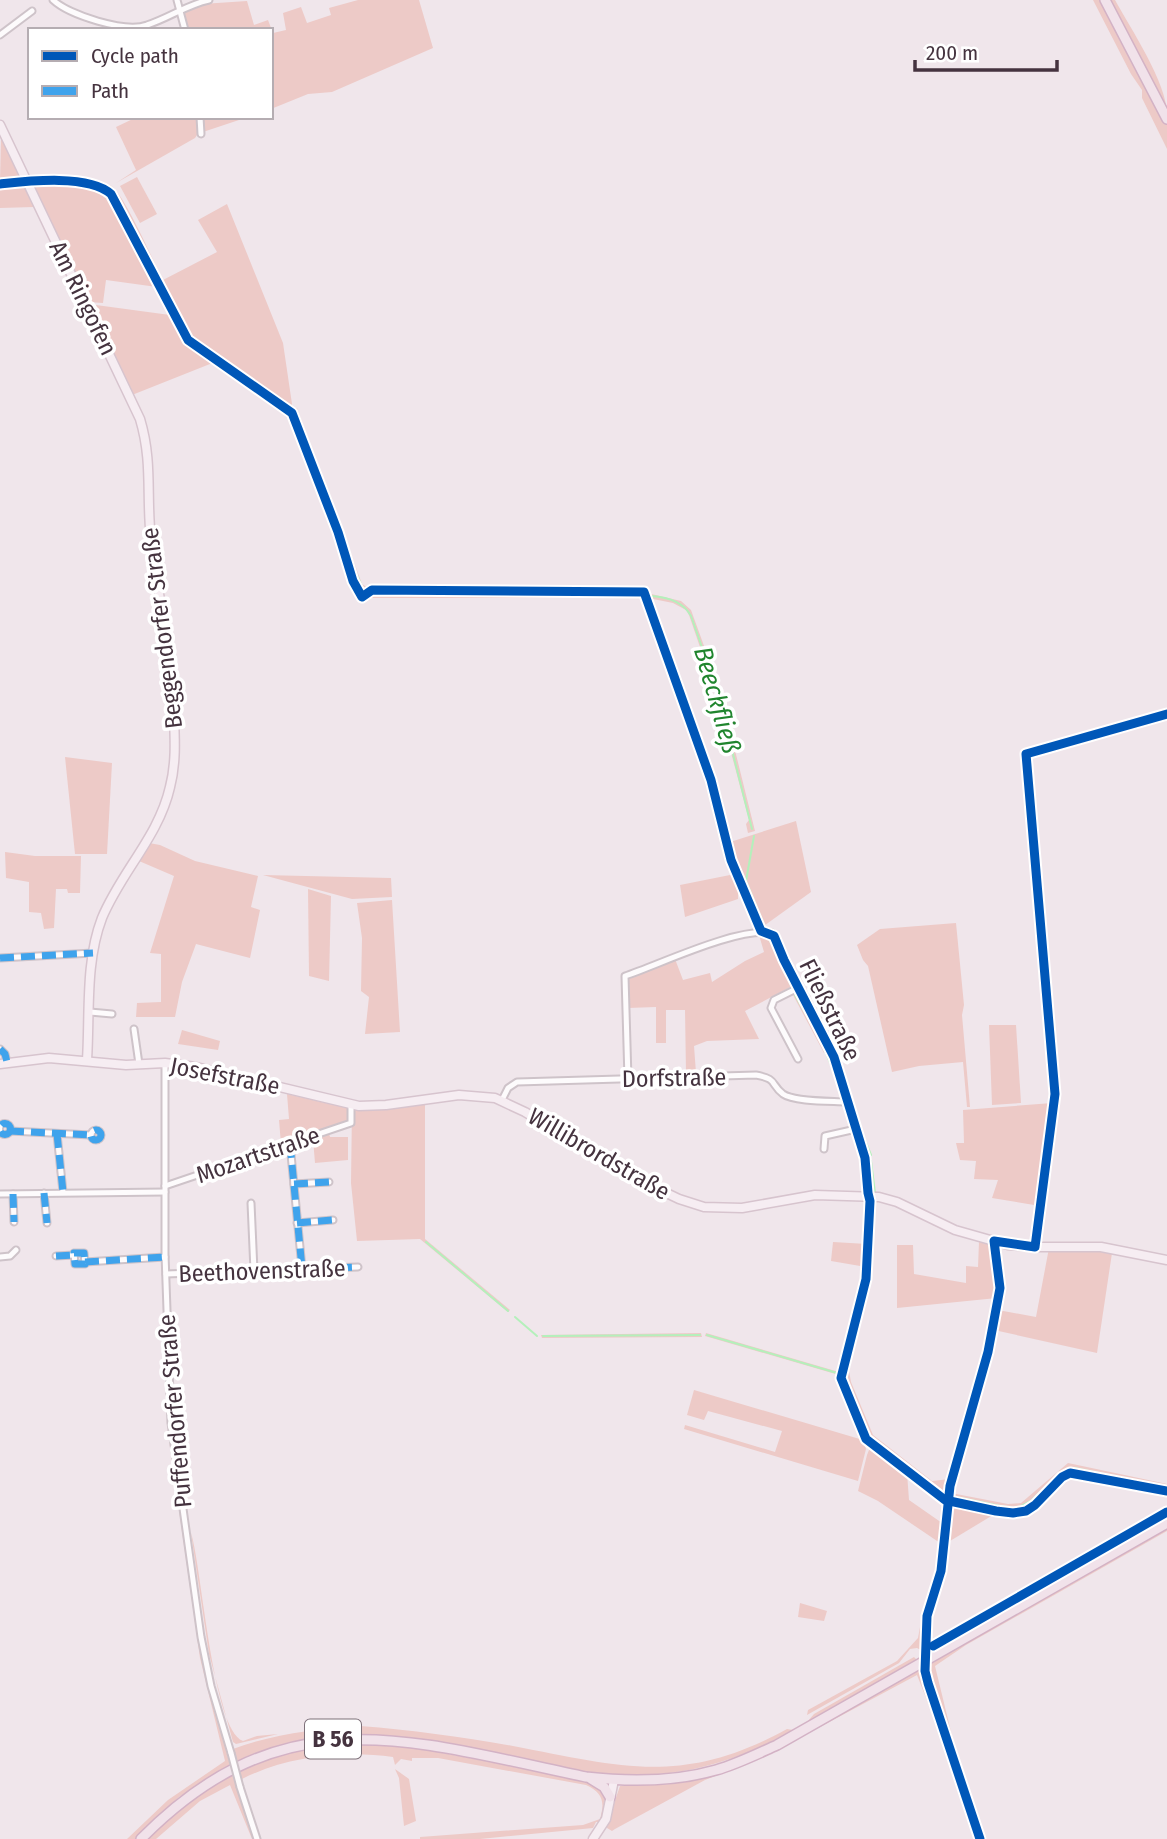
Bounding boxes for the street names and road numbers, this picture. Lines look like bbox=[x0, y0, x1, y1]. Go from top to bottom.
street label: Am Ringofen bbox=[43, 236, 123, 360]
street label: Beggendorfer Straße bbox=[136, 526, 188, 730]
street label: Fließstraße bbox=[793, 955, 867, 1065]
street label: Josefstraße bbox=[168, 1052, 282, 1100]
street label: Dorfstraße bbox=[622, 1063, 726, 1093]
street label: Willibrordstraße bbox=[523, 1102, 675, 1206]
street label: Mozartstraße bbox=[193, 1121, 323, 1189]
street label: Beethovenstraße bbox=[178, 1254, 346, 1288]
street label: Puffendorfer Straße bbox=[153, 1313, 197, 1509]
road number: B 56 bbox=[305, 1720, 361, 1758]

